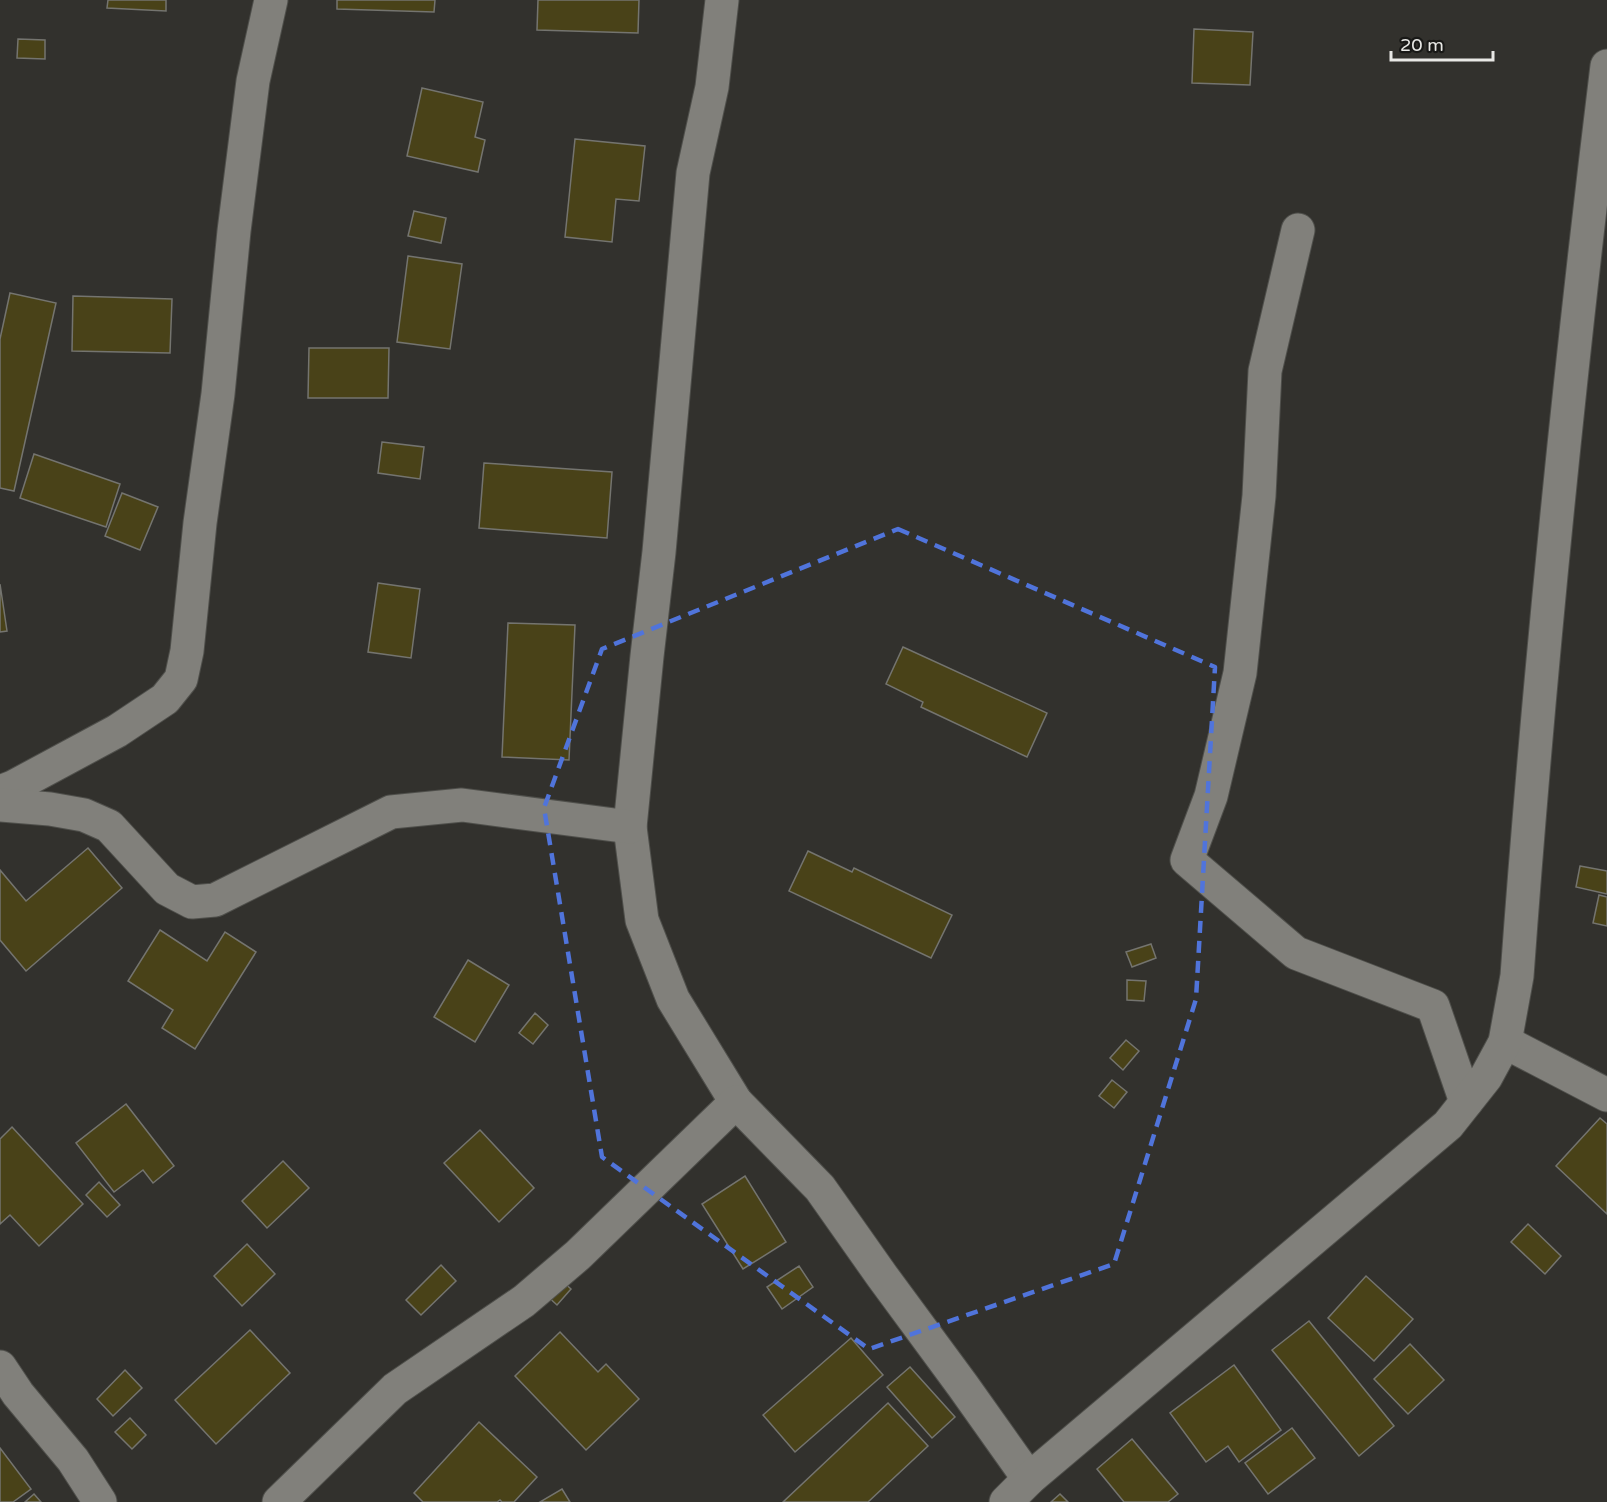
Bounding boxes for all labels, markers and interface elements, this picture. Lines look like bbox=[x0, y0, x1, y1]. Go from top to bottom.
scale bar bbox=[1391, 24, 1493, 62]
text: 20 m bbox=[1400, 34, 1444, 56]

